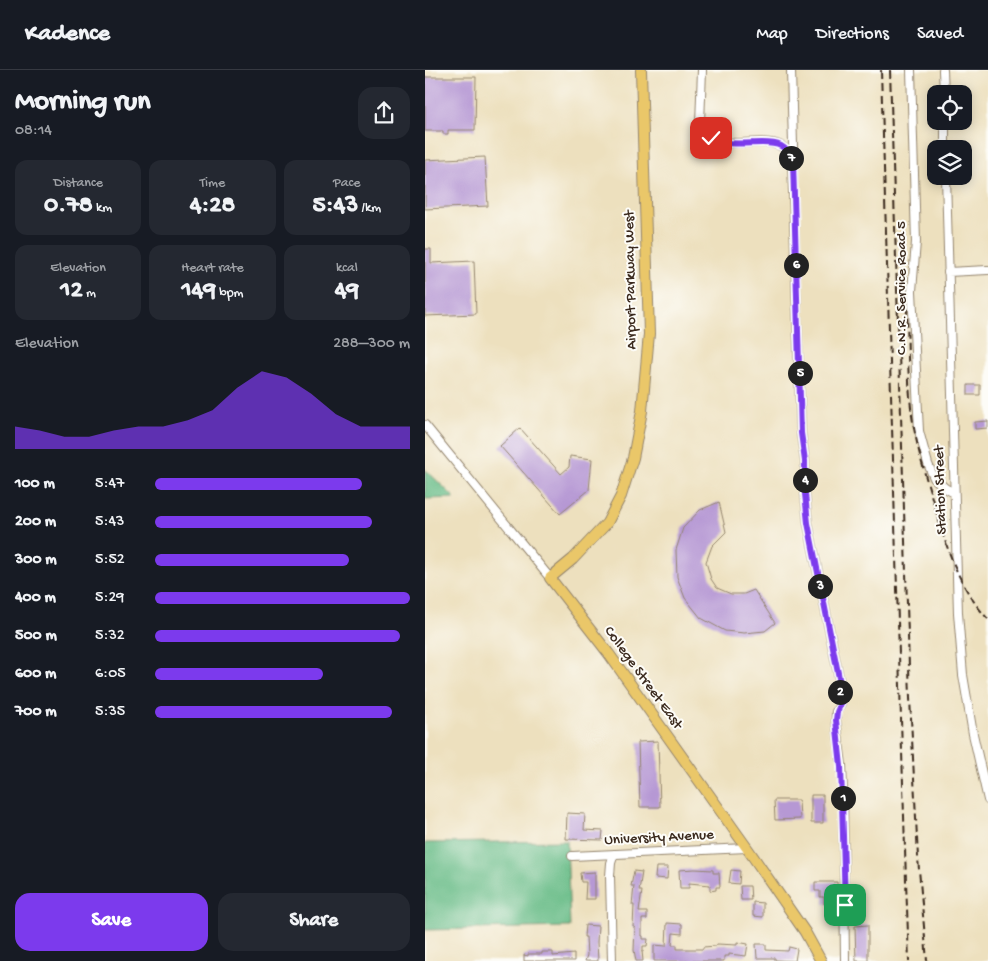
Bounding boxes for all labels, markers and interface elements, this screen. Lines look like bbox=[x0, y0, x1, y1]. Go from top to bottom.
text: Kadence bbox=[25, 20, 110, 49]
text: Map bbox=[756, 24, 788, 45]
text: Directions bbox=[816, 24, 889, 45]
text: Saved bbox=[917, 24, 963, 45]
map controls bbox=[927, 85, 972, 185]
button: locate bbox=[927, 85, 972, 130]
text: Morning run bbox=[15, 86, 150, 119]
button: share bbox=[358, 87, 410, 139]
pin bbox=[690, 117, 732, 159]
text: 08:14 bbox=[15, 122, 52, 141]
icon: check bbox=[697, 124, 725, 152]
button: layers bbox=[927, 140, 972, 185]
pin: 7 bbox=[779, 146, 803, 170]
text: 7 bbox=[788, 150, 795, 167]
text: Distance bbox=[53, 175, 103, 192]
text: Time bbox=[200, 175, 225, 192]
text: Pace bbox=[333, 175, 361, 192]
text: 0.78 bbox=[44, 192, 93, 221]
text: 4:28 bbox=[190, 192, 235, 221]
text: 5:43 bbox=[312, 192, 358, 221]
text: km bbox=[93, 200, 112, 217]
text: /km bbox=[358, 200, 381, 217]
street label: Airport Parkway West bbox=[621, 208, 641, 350]
street label: C.N.R. Service Road 5 bbox=[893, 221, 911, 355]
pin: 6 bbox=[783, 252, 809, 278]
text: 6 bbox=[793, 257, 800, 274]
text: Elevation bbox=[50, 260, 106, 277]
text: Heart rate bbox=[181, 260, 244, 277]
text: kcal bbox=[336, 260, 358, 277]
text: 12 bbox=[60, 277, 83, 306]
text: 149 bbox=[181, 277, 216, 306]
text: 49 bbox=[335, 277, 359, 306]
text: m bbox=[83, 285, 96, 302]
text: bpm bbox=[216, 285, 243, 302]
text: Elevation bbox=[15, 335, 79, 354]
text: 288–300 m bbox=[333, 335, 410, 354]
pin: 5 bbox=[787, 360, 813, 386]
text: 5 bbox=[797, 365, 804, 382]
street label: Station Street bbox=[930, 443, 952, 535]
pin: 4 bbox=[793, 468, 817, 492]
text: 4 bbox=[802, 472, 809, 489]
text: 100 m bbox=[15, 475, 55, 494]
text: 5:47 bbox=[95, 475, 124, 494]
text: 200 m bbox=[15, 513, 56, 532]
text: 5:43 bbox=[95, 513, 124, 532]
text: 300 m bbox=[15, 551, 57, 570]
text: 5:52 bbox=[95, 551, 125, 570]
pin: 3 bbox=[807, 574, 833, 598]
text: 3 bbox=[817, 578, 824, 595]
text: 400 m bbox=[15, 589, 56, 608]
text: 5:29 bbox=[95, 589, 124, 608]
street label: College Street East bbox=[600, 623, 688, 735]
text: 500 m bbox=[15, 627, 57, 646]
text: 5:32 bbox=[95, 627, 125, 646]
text: 600 m bbox=[15, 665, 56, 684]
text: 6:05 bbox=[95, 665, 126, 684]
pin: 2 bbox=[827, 680, 853, 704]
text: 2 bbox=[837, 684, 844, 701]
text: 700 m bbox=[15, 703, 57, 722]
text: 5:35 bbox=[95, 703, 125, 722]
pin: 1 bbox=[831, 786, 855, 810]
text: 1 bbox=[841, 790, 846, 807]
street label: University Avenue bbox=[604, 826, 714, 850]
pin bbox=[824, 884, 866, 926]
icon: arrive bbox=[831, 891, 859, 919]
button: Save bbox=[15, 893, 208, 951]
button: Share bbox=[218, 893, 410, 951]

